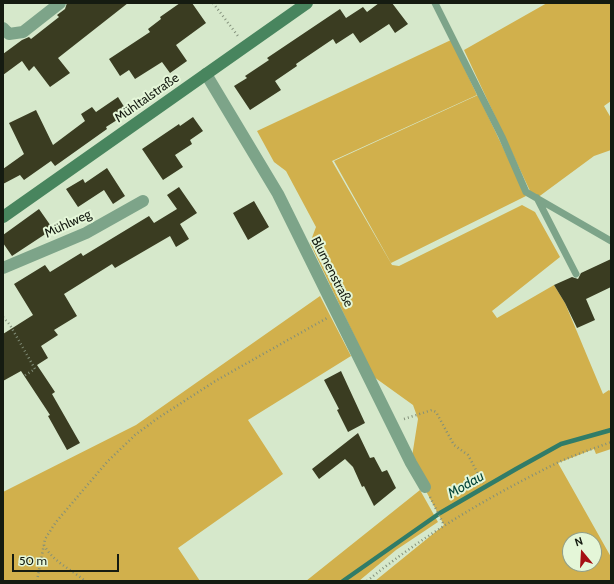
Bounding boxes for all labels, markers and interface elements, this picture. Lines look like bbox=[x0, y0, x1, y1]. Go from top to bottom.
street label: Mühltalstraße bbox=[112, 70, 182, 126]
street label: Mühlweg bbox=[42, 206, 94, 242]
street label: Blumenstraße bbox=[308, 234, 356, 310]
water label: Modau bbox=[445, 468, 487, 502]
north arrow bbox=[562, 532, 602, 572]
text: N bbox=[573, 534, 584, 549]
scale bar bbox=[14, 546, 121, 572]
text: 50 m bbox=[19, 553, 47, 568]

